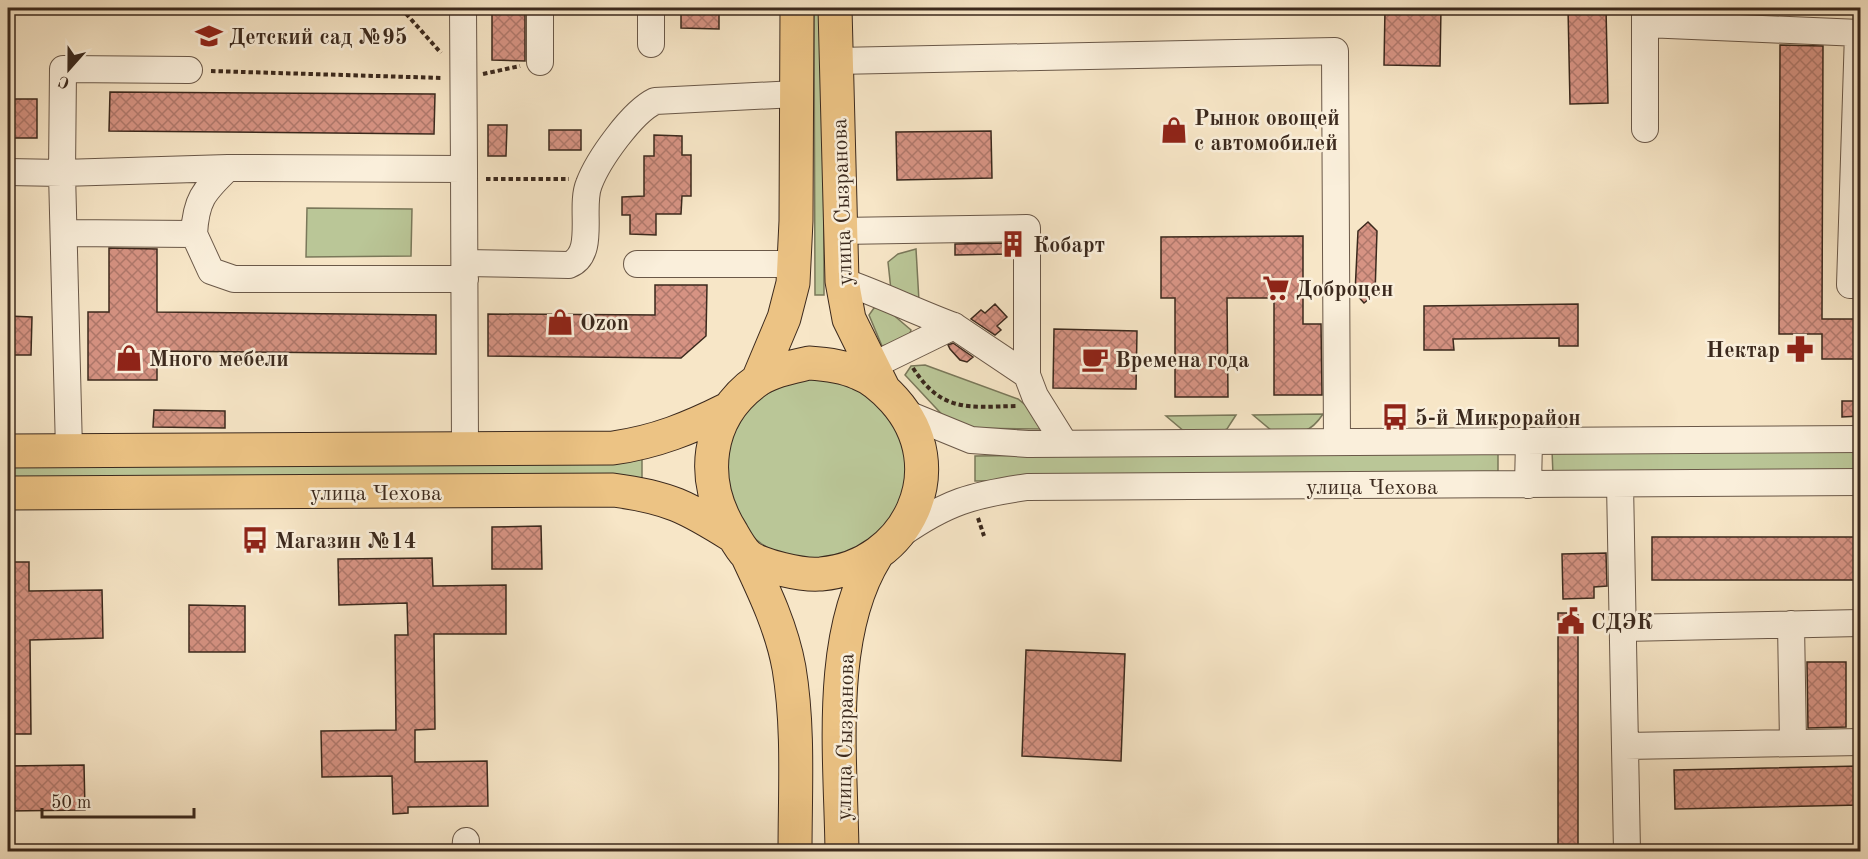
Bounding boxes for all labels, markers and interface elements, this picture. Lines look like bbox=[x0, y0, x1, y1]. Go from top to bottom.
school or university icon: Детский сад №95 bbox=[194, 21, 224, 51]
place label: Детский сад №95 bbox=[229, 27, 408, 49]
north arrow bbox=[39, 39, 99, 99]
text: С bbox=[57, 72, 72, 90]
place label: Рынок овощей с автомобилей bbox=[1194, 108, 1340, 155]
shop icon: Рынок овощей с автомобилей bbox=[1159, 115, 1189, 145]
street label: улица Сызранова bbox=[829, 118, 857, 286]
building icon: Кобарт bbox=[998, 229, 1028, 259]
place label: Кобарт bbox=[1033, 235, 1105, 257]
supermarket icon: Доброцен bbox=[1261, 273, 1291, 303]
place label: Доброцен bbox=[1296, 279, 1393, 301]
shop icon: Ozon bbox=[545, 307, 575, 337]
place label: Ozon bbox=[580, 313, 629, 335]
pharmacy icon: Нектар bbox=[1785, 334, 1815, 364]
place label: Нектар bbox=[1706, 340, 1780, 362]
shop icon: Много мебели bbox=[114, 343, 144, 373]
cafe icon: Времена года bbox=[1080, 344, 1110, 374]
place label: Много мебели bbox=[149, 349, 289, 371]
place label: Времена года bbox=[1115, 350, 1249, 372]
bus stop icon: 5-й Микрорайон bbox=[1380, 402, 1410, 432]
place label: 5-й Микрорайон bbox=[1415, 408, 1581, 430]
street label: улица Чехова bbox=[1306, 477, 1438, 499]
street label: улица Чехова bbox=[310, 483, 442, 505]
bus stop icon: Магазин №14 bbox=[240, 525, 270, 555]
place label: Магазин №14 bbox=[275, 531, 416, 553]
public building icon: СДЭК bbox=[1556, 606, 1586, 636]
place label: СДЭК bbox=[1591, 612, 1653, 634]
street label: улица Сызранова bbox=[834, 653, 858, 821]
scale bar bbox=[42, 781, 194, 819]
text: 50 m bbox=[51, 794, 91, 812]

